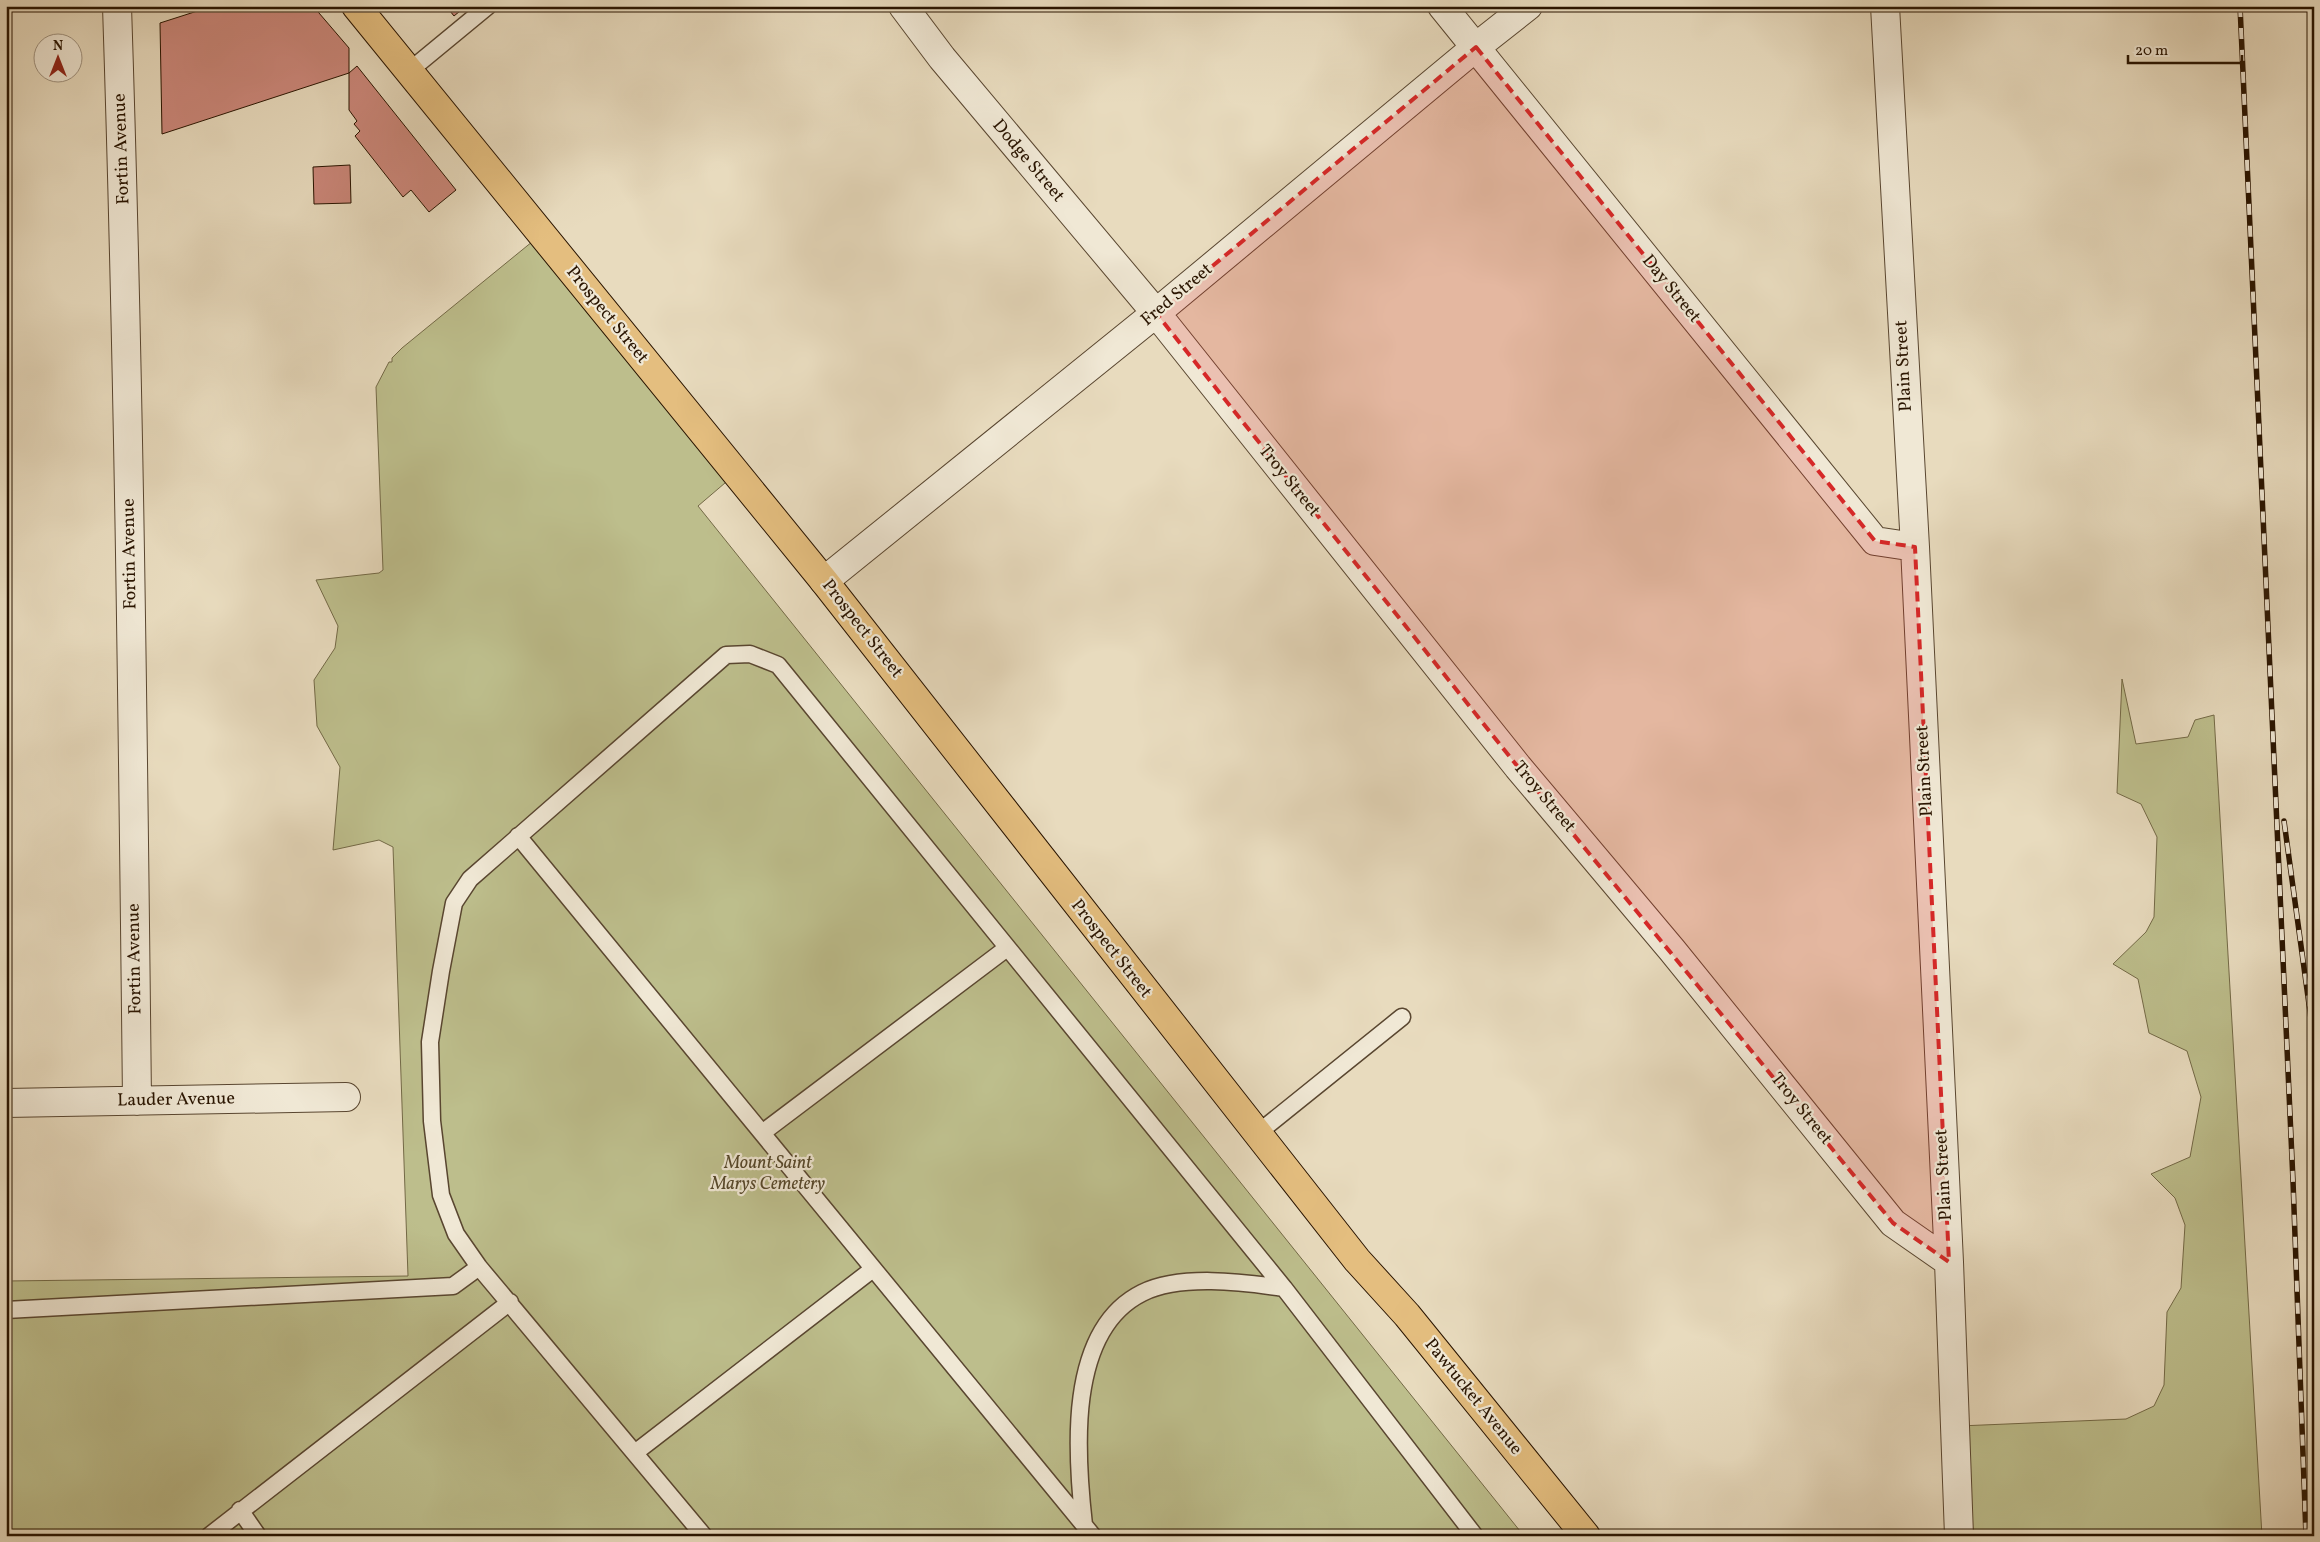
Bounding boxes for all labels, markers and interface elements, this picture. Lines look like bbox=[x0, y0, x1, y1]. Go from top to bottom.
north arrow bbox=[32, 32, 82, 82]
scale bar bbox=[2128, 32, 2241, 64]
text: N bbox=[53, 37, 63, 56]
text: 20 m bbox=[2135, 41, 2168, 62]
street label: Fortin Avenue bbox=[108, 93, 136, 205]
street label: Dodge Street bbox=[986, 114, 1070, 208]
street label: Day Street bbox=[1636, 249, 1706, 329]
street label: Fred Street bbox=[1136, 258, 1218, 332]
street label: Prospect Street bbox=[560, 261, 654, 369]
street label: Plain Street bbox=[1889, 320, 1919, 412]
street label: Troy Street bbox=[1252, 439, 1326, 523]
street label: Fortin Avenue bbox=[117, 498, 143, 610]
street label: Prospect Street bbox=[815, 574, 909, 684]
street label: Plain Street bbox=[1910, 725, 1940, 817]
street label: Troy Street bbox=[1507, 756, 1581, 838]
street label: Prospect Street bbox=[1064, 894, 1158, 1004]
street label: Fortin Avenue bbox=[122, 903, 148, 1015]
street label: Troy Street bbox=[1764, 1067, 1838, 1151]
street label: Lauder Avenue bbox=[117, 1086, 235, 1114]
street label: Plain Street bbox=[1929, 1129, 1959, 1221]
park label: Mount Saint Marys Cemetery bbox=[710, 1151, 825, 1197]
street label: Pawtucket Avenue bbox=[1418, 1333, 1528, 1461]

